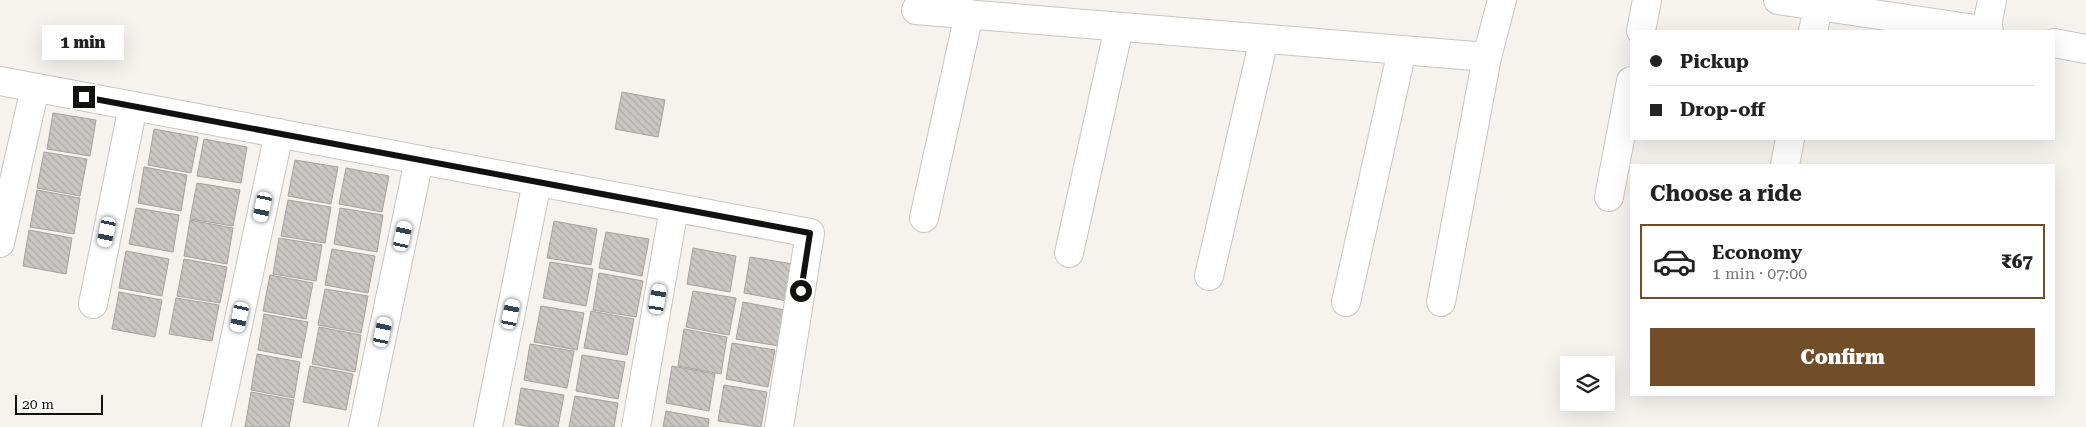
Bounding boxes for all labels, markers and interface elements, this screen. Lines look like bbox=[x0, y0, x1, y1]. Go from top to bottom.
callout: 1 min bbox=[43, 24, 125, 59]
text: 1 min bbox=[61, 33, 105, 52]
text: Pickup bbox=[1680, 50, 1749, 73]
route end bbox=[73, 86, 95, 108]
text: Drop-off bbox=[1680, 98, 1765, 121]
text: Choose a ride bbox=[1650, 181, 1802, 206]
car bbox=[252, 191, 273, 223]
car bbox=[96, 216, 117, 248]
car bbox=[392, 220, 413, 252]
icon: car bbox=[1652, 239, 1697, 284]
text: Economy bbox=[1712, 241, 1802, 264]
text: ₹67 bbox=[2001, 250, 2033, 273]
text: 1 min · 07:00 bbox=[1712, 264, 1807, 283]
route start bbox=[790, 280, 812, 302]
car bbox=[648, 283, 667, 315]
car bbox=[500, 298, 521, 330]
car bbox=[229, 301, 250, 333]
car bbox=[372, 316, 393, 348]
button: Confirm bbox=[1650, 328, 2035, 386]
map controls bbox=[1560, 356, 1615, 411]
button: layers bbox=[1560, 356, 1615, 411]
scale bar bbox=[15, 392, 102, 415]
text: 20 m bbox=[22, 396, 54, 412]

